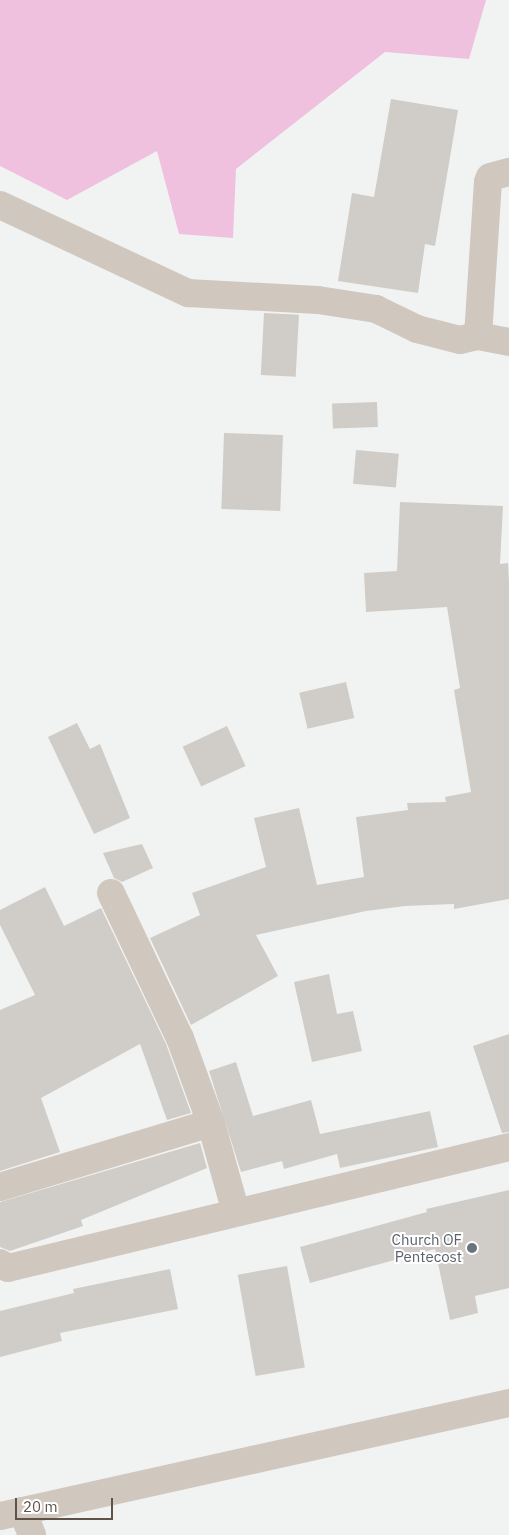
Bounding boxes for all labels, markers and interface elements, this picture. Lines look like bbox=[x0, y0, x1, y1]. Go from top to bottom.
place label: Church OF Pentecost bbox=[392, 1230, 462, 1265]
marker: Church OF Pentecost bbox=[466, 1242, 478, 1254]
scale bar bbox=[18, 1488, 115, 1520]
text: 20 m bbox=[23, 1497, 58, 1516]

